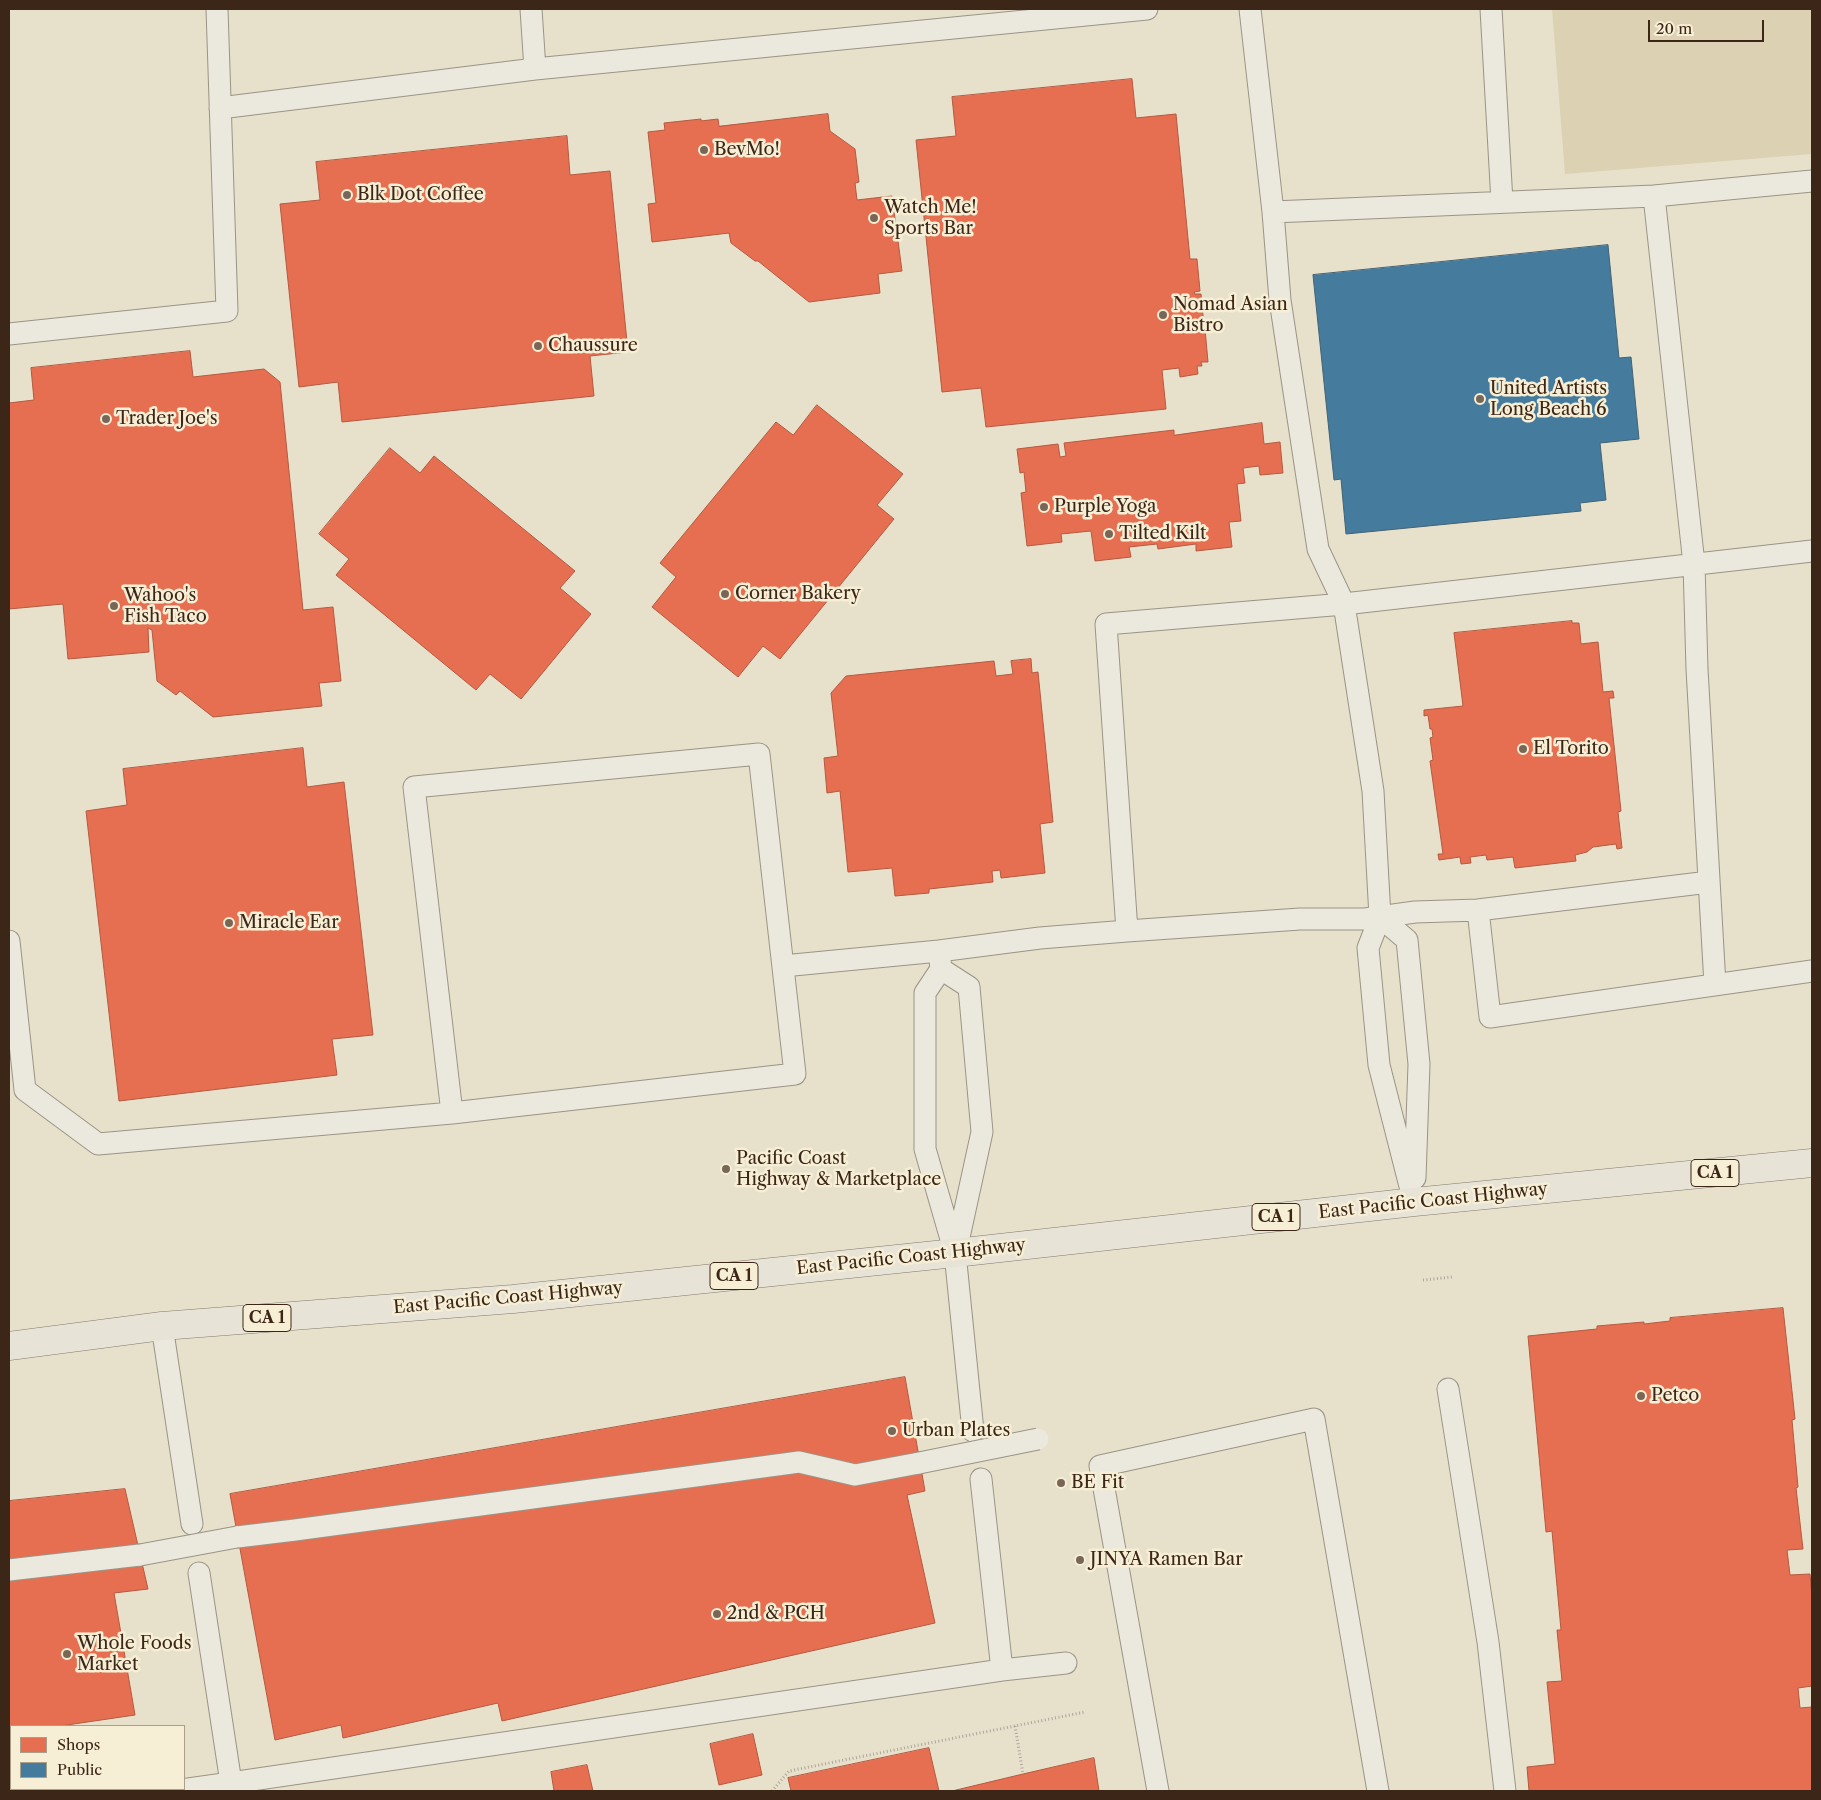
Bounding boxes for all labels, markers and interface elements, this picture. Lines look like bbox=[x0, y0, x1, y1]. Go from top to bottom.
scale bar bbox=[1651, 10, 1767, 42]
text: 20 m bbox=[1656, 19, 1692, 38]
place label: BevMo! bbox=[714, 139, 780, 161]
marker: BevMo! bbox=[698, 144, 710, 156]
place label: Blk Dot Coffee bbox=[357, 184, 484, 206]
marker: Blk Dot Coffee bbox=[341, 189, 353, 201]
place label: Watch Me! Sports Bar bbox=[884, 197, 977, 240]
marker: Watch Me! Sports Bar bbox=[868, 212, 880, 224]
place label: Nomad Asian Bistro bbox=[1173, 294, 1288, 336]
marker: Nomad Asian Bistro bbox=[1157, 309, 1169, 321]
place label: Chaussure bbox=[548, 335, 638, 357]
marker: Chaussure bbox=[532, 340, 544, 352]
place label: United Artists Long Beach 6 bbox=[1490, 378, 1607, 420]
marker: United Artists Long Beach 6 bbox=[1474, 393, 1486, 405]
place label: Trader Joe's bbox=[116, 408, 217, 430]
marker: Trader Joe's bbox=[100, 413, 112, 425]
place label: Purple Yoga bbox=[1054, 496, 1157, 518]
marker: Purple Yoga bbox=[1038, 501, 1050, 513]
place label: Tilted Kilt bbox=[1119, 523, 1206, 545]
marker: Tilted Kilt bbox=[1103, 528, 1115, 540]
place label: Corner Bakery bbox=[735, 583, 861, 605]
place label: Wahoo's Fish Taco bbox=[124, 585, 207, 628]
marker: Corner Bakery bbox=[719, 588, 731, 600]
marker: Wahoo's Fish Taco bbox=[108, 600, 120, 612]
place label: El Torito bbox=[1533, 738, 1609, 760]
marker: El Torito bbox=[1517, 743, 1529, 755]
place label: Miracle Ear bbox=[239, 912, 339, 934]
marker: Miracle Ear bbox=[223, 917, 235, 929]
place label: Pacific Coast Highway & Marketplace bbox=[736, 1148, 941, 1190]
road number: CA 1 bbox=[1691, 1160, 1739, 1186]
marker: Pacific Coast Highway & Marketplace bbox=[720, 1163, 732, 1175]
street label: East Pacific Coast Highway bbox=[1317, 1178, 1549, 1224]
road number: CA 1 bbox=[1252, 1204, 1300, 1230]
street label: East Pacific Coast Highway bbox=[795, 1234, 1027, 1280]
road number: CA 1 bbox=[710, 1262, 758, 1290]
street label: East Pacific Coast Highway bbox=[392, 1277, 624, 1319]
road number: CA 1 bbox=[243, 1305, 291, 1332]
place label: Petco bbox=[1651, 1385, 1699, 1407]
marker: Petco bbox=[1635, 1390, 1647, 1402]
place label: Urban Plates bbox=[902, 1420, 1010, 1442]
marker: Urban Plates bbox=[886, 1425, 898, 1437]
place label: BE Fit bbox=[1071, 1472, 1124, 1494]
marker: BE Fit bbox=[1055, 1477, 1067, 1489]
place label: JINYA Ramen Bar bbox=[1090, 1549, 1243, 1571]
marker: JINYA Ramen Bar bbox=[1074, 1554, 1086, 1566]
place label: 2nd & PCH bbox=[727, 1603, 825, 1625]
marker: 2nd & PCH bbox=[711, 1608, 723, 1620]
place label: Whole Foods Market bbox=[77, 1633, 192, 1676]
marker: Whole Foods Market bbox=[61, 1648, 73, 1660]
legend bbox=[10, 1725, 185, 1790]
text: Shops bbox=[57, 1735, 100, 1754]
text: Public bbox=[57, 1760, 102, 1779]

